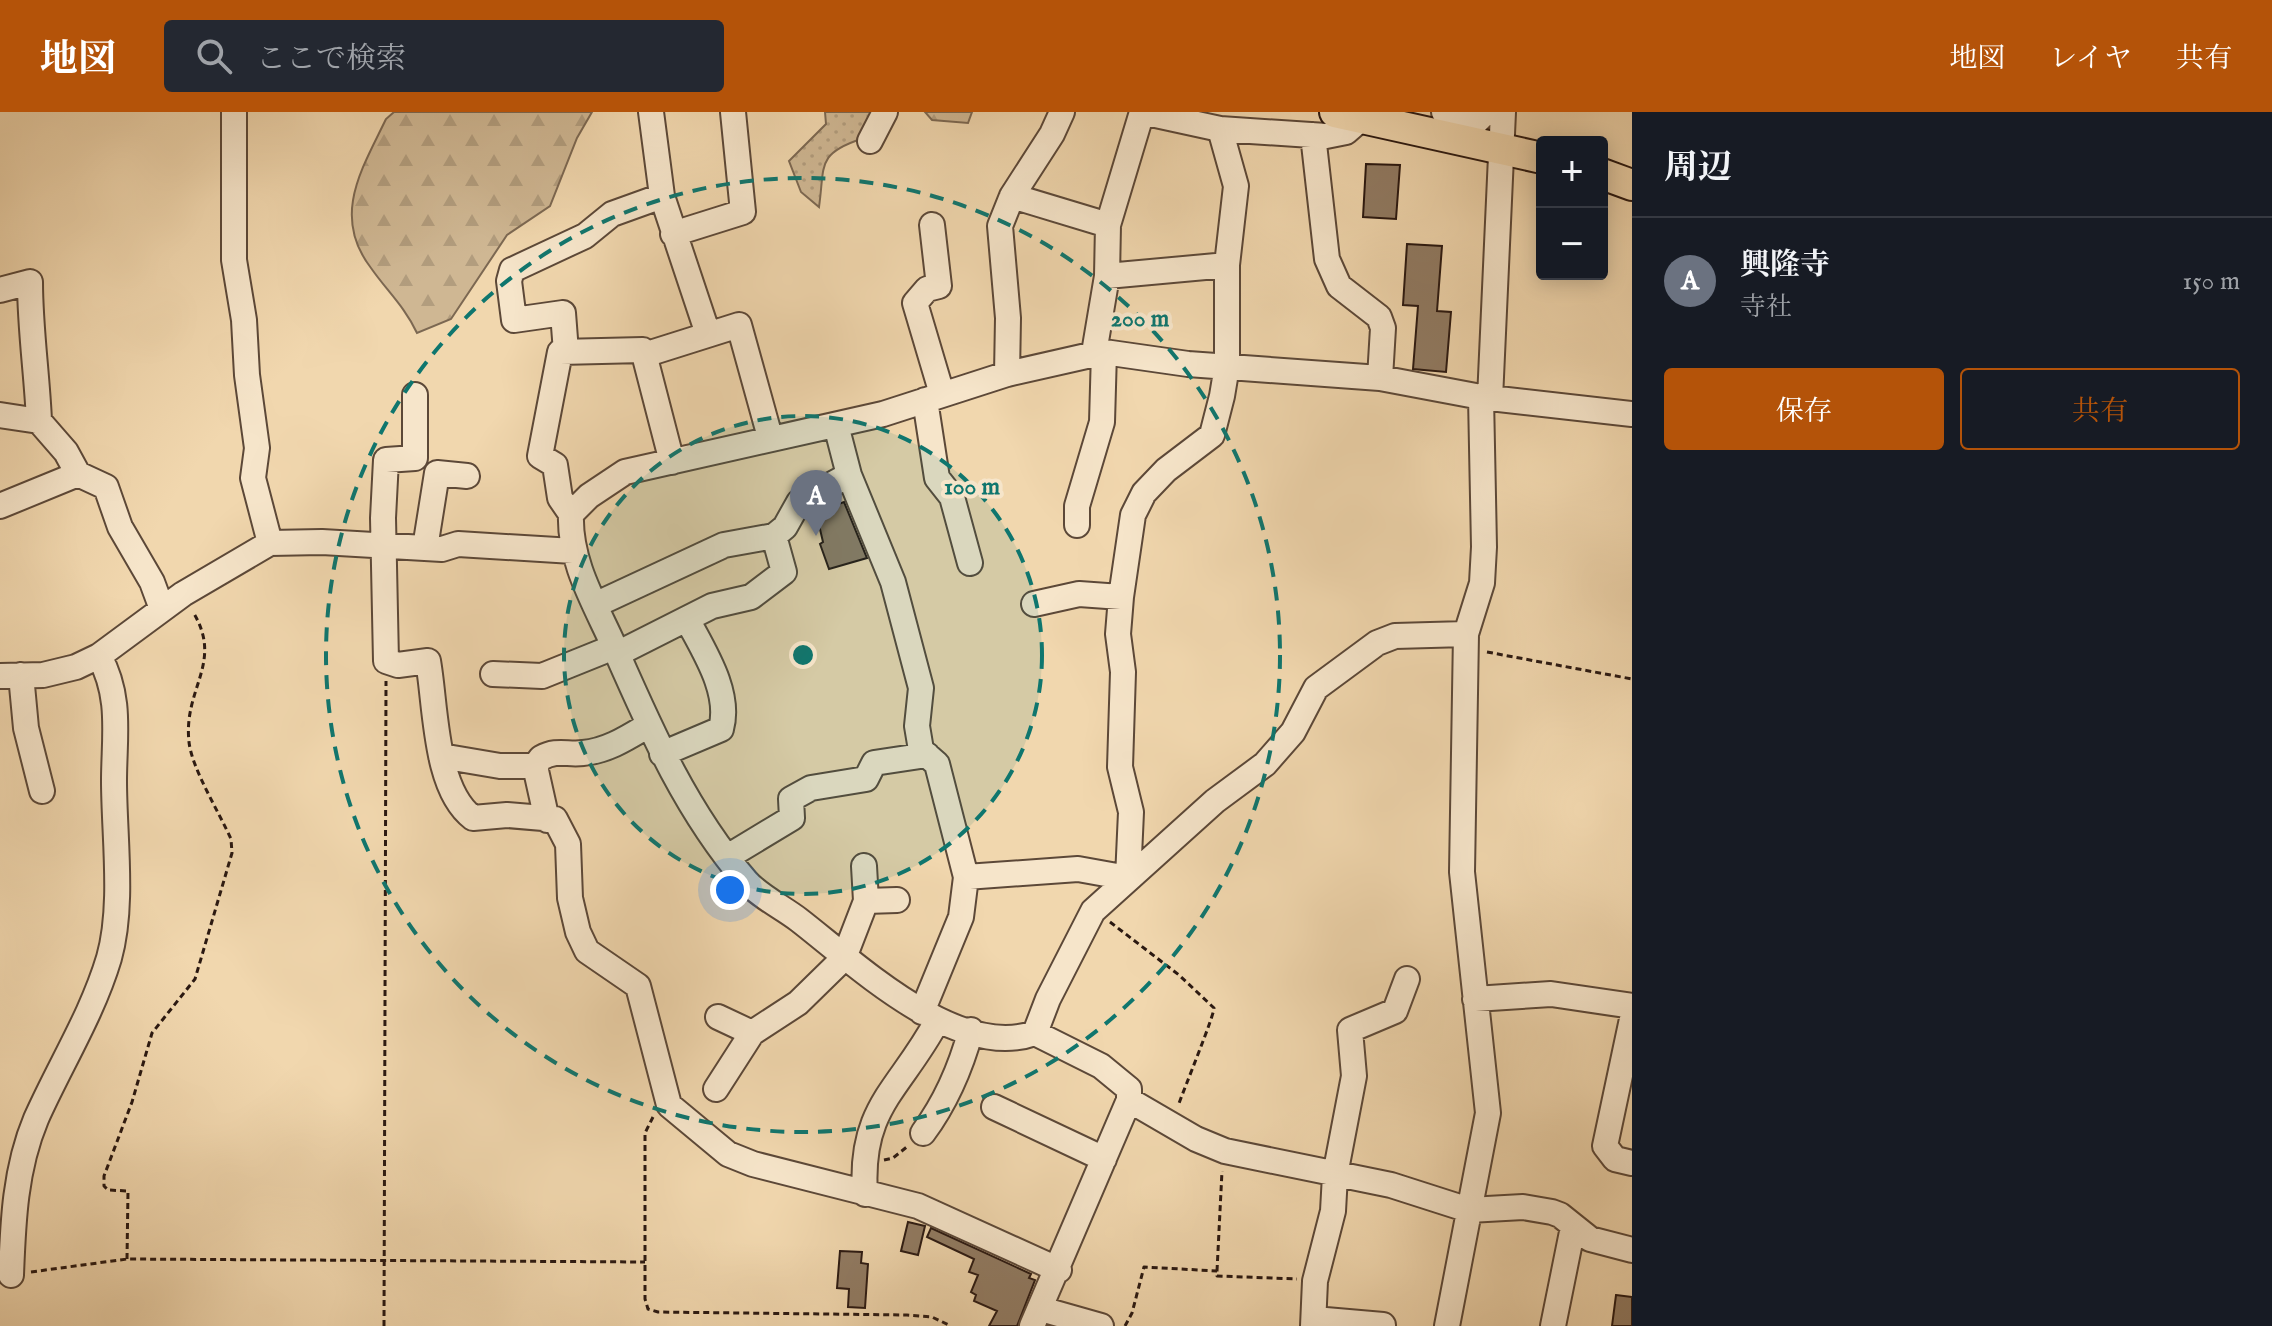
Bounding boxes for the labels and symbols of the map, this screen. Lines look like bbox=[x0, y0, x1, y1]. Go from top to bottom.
text: 200 m bbox=[1111, 304, 1170, 335]
pin: A bbox=[790, 470, 842, 536]
text: 100 m bbox=[944, 472, 1001, 503]
centre of rings bbox=[789, 641, 817, 669]
your location bbox=[710, 870, 750, 910]

